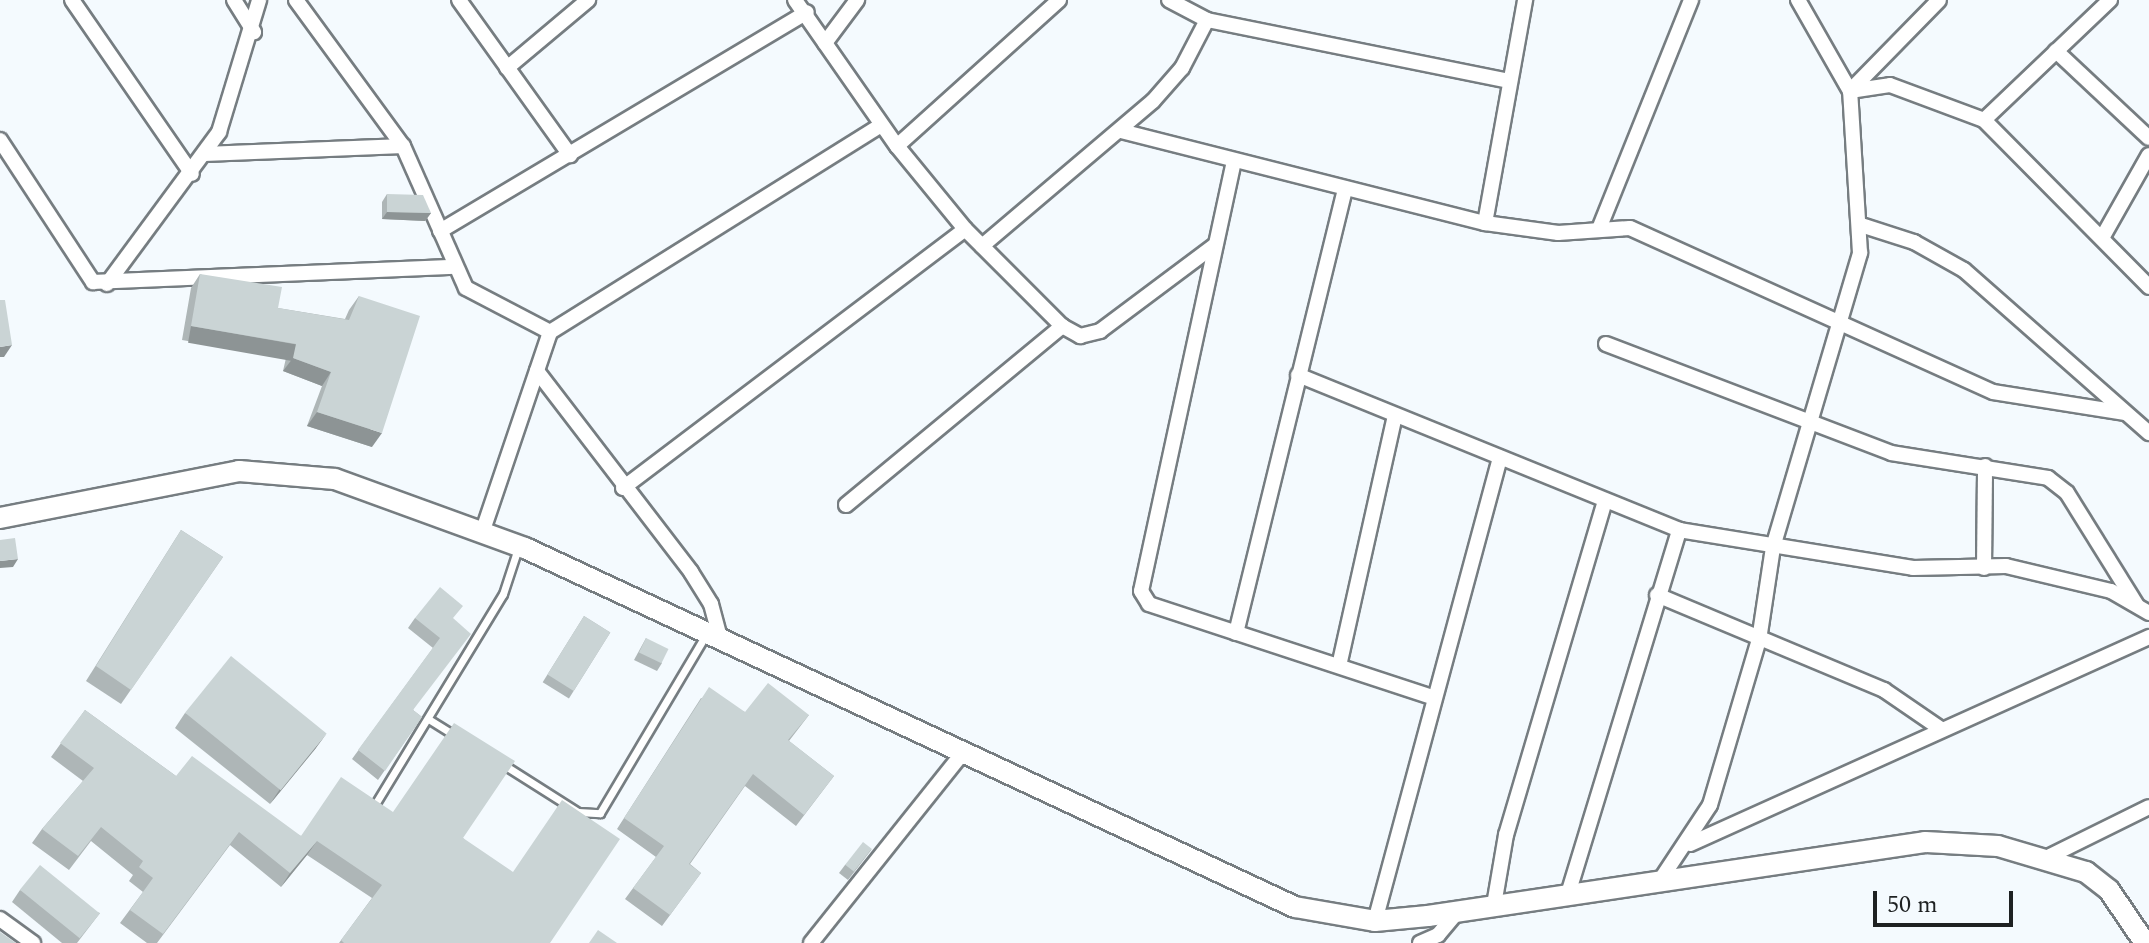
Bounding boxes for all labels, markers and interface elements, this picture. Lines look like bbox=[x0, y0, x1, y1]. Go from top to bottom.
scale bar bbox=[1877, 875, 2017, 925]
text: 50 m bbox=[1887, 887, 1938, 923]

